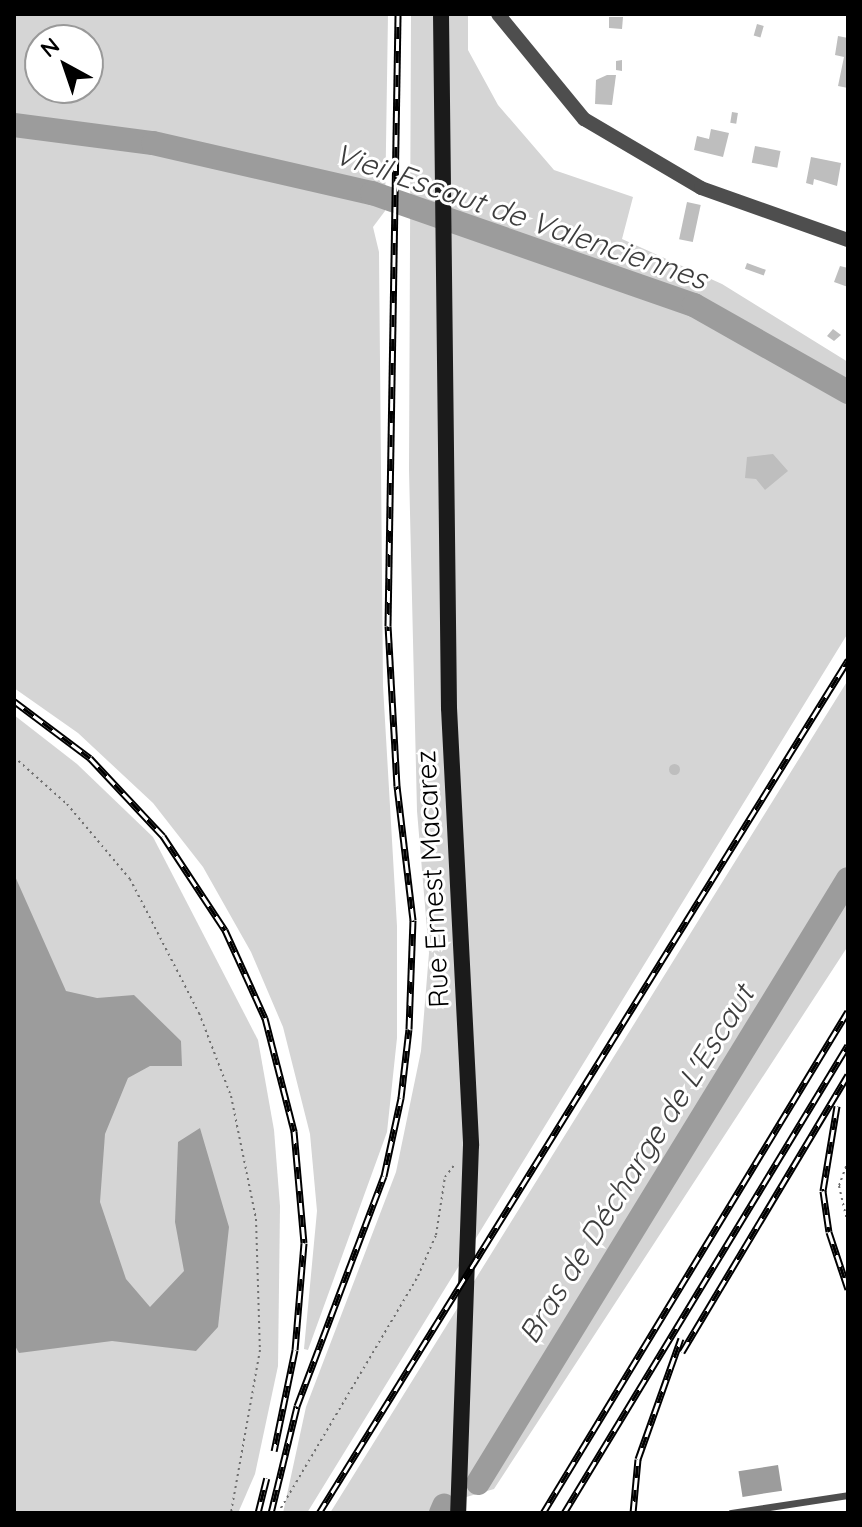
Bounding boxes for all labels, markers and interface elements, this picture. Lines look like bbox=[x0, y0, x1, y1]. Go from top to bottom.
north arrow bbox=[24, 24, 104, 104]
text: N bbox=[35, 31, 65, 63]
water label: Vieil Escaut de Valenciennes bbox=[330, 135, 712, 297]
street label: Rue Ernest Macarez bbox=[408, 749, 456, 1009]
water label: Bras de Décharge de L'Escaut bbox=[511, 978, 761, 1350]

